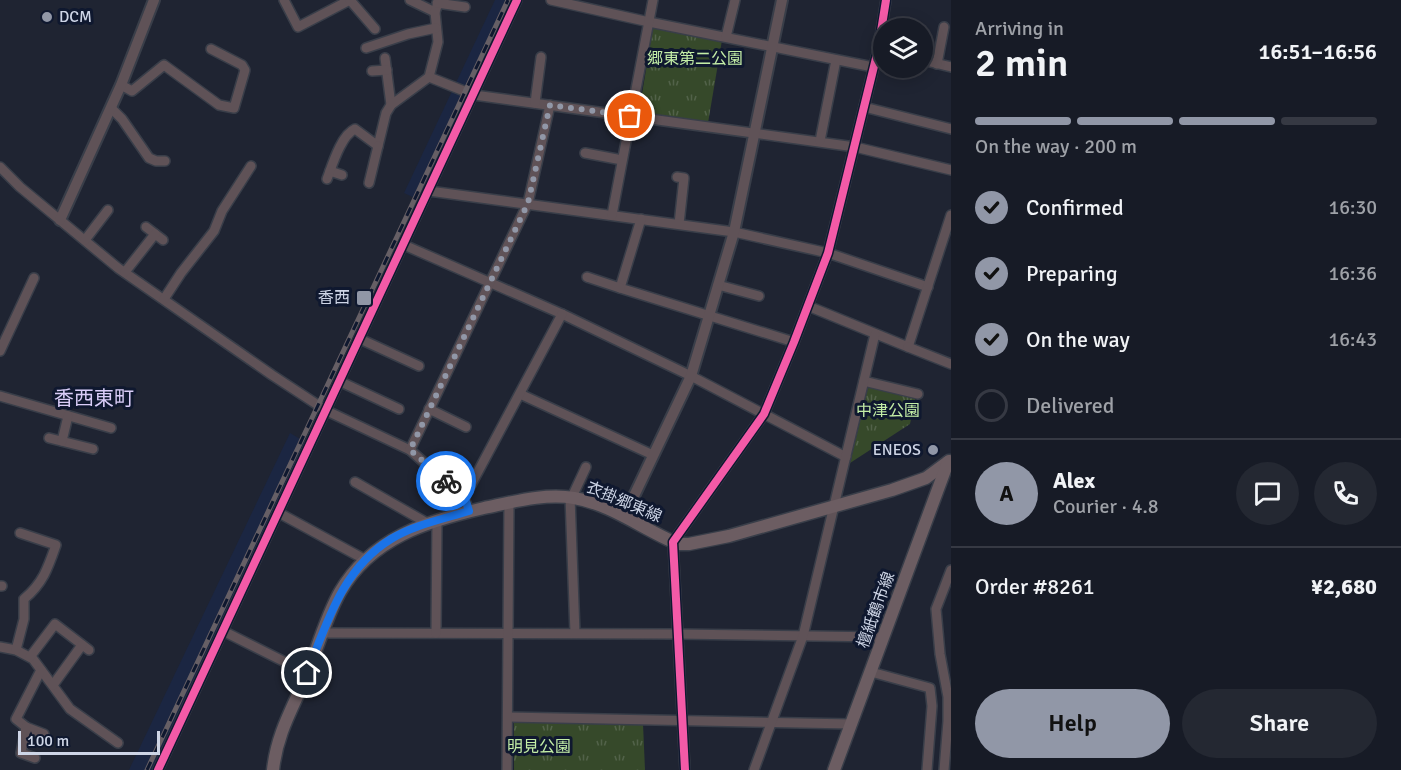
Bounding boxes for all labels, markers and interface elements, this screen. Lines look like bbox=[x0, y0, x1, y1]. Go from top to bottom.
place label: DCM bbox=[59, 7, 92, 27]
marker: DCM bbox=[40, 10, 54, 24]
text: Arriving in bbox=[975, 16, 1064, 41]
map controls bbox=[873, 18, 933, 78]
button: layers bbox=[873, 18, 933, 78]
text: 16:51–16:56 bbox=[1259, 38, 1377, 65]
text: 2 min bbox=[975, 39, 1068, 87]
park label: 郷東第二公園 bbox=[647, 49, 743, 69]
pin bbox=[604, 90, 655, 141]
icon: bag bbox=[613, 99, 646, 132]
text: On the way · 200 m bbox=[975, 134, 1137, 159]
icon: check bbox=[975, 191, 1008, 224]
text: Confirmed bbox=[1026, 194, 1124, 221]
text: 16:30 bbox=[1328, 195, 1377, 220]
icon: check bbox=[975, 257, 1008, 290]
text: Preparing bbox=[1026, 260, 1118, 287]
text: 16:36 bbox=[1328, 261, 1377, 286]
place label: 香西 bbox=[318, 288, 350, 308]
marker: 香西 bbox=[355, 289, 373, 307]
icon: check bbox=[975, 323, 1008, 356]
text: On the way bbox=[1026, 326, 1130, 353]
text: 16:43 bbox=[1328, 327, 1377, 352]
district label: 香西東町 bbox=[54, 386, 134, 411]
text: Delivered bbox=[1026, 392, 1114, 419]
park label: 中津公園 bbox=[856, 401, 920, 421]
place label: ENEOS bbox=[873, 440, 921, 460]
marker: ENEOS bbox=[926, 443, 940, 457]
courier bbox=[416, 451, 476, 511]
button: chat bbox=[1236, 462, 1299, 525]
button: phone bbox=[1314, 462, 1377, 525]
icon: bike bbox=[430, 465, 463, 498]
text: Alex bbox=[1053, 467, 1095, 494]
street label: 衣掛郷東線 bbox=[583, 477, 665, 527]
text: A bbox=[999, 480, 1014, 507]
text: Courier · 4.8 bbox=[1053, 494, 1159, 519]
street label: 檀紙鶴市線 bbox=[853, 569, 899, 651]
text: Order #8261 bbox=[975, 573, 1095, 600]
text: ¥2,680 bbox=[1311, 573, 1377, 600]
pin bbox=[281, 647, 332, 698]
icon: home bbox=[290, 656, 323, 689]
button: Help bbox=[975, 689, 1170, 758]
button: Share bbox=[1182, 689, 1377, 758]
scale bar bbox=[18, 728, 160, 756]
text: 100 m bbox=[27, 731, 69, 751]
park label: 明見公園 bbox=[507, 737, 571, 757]

